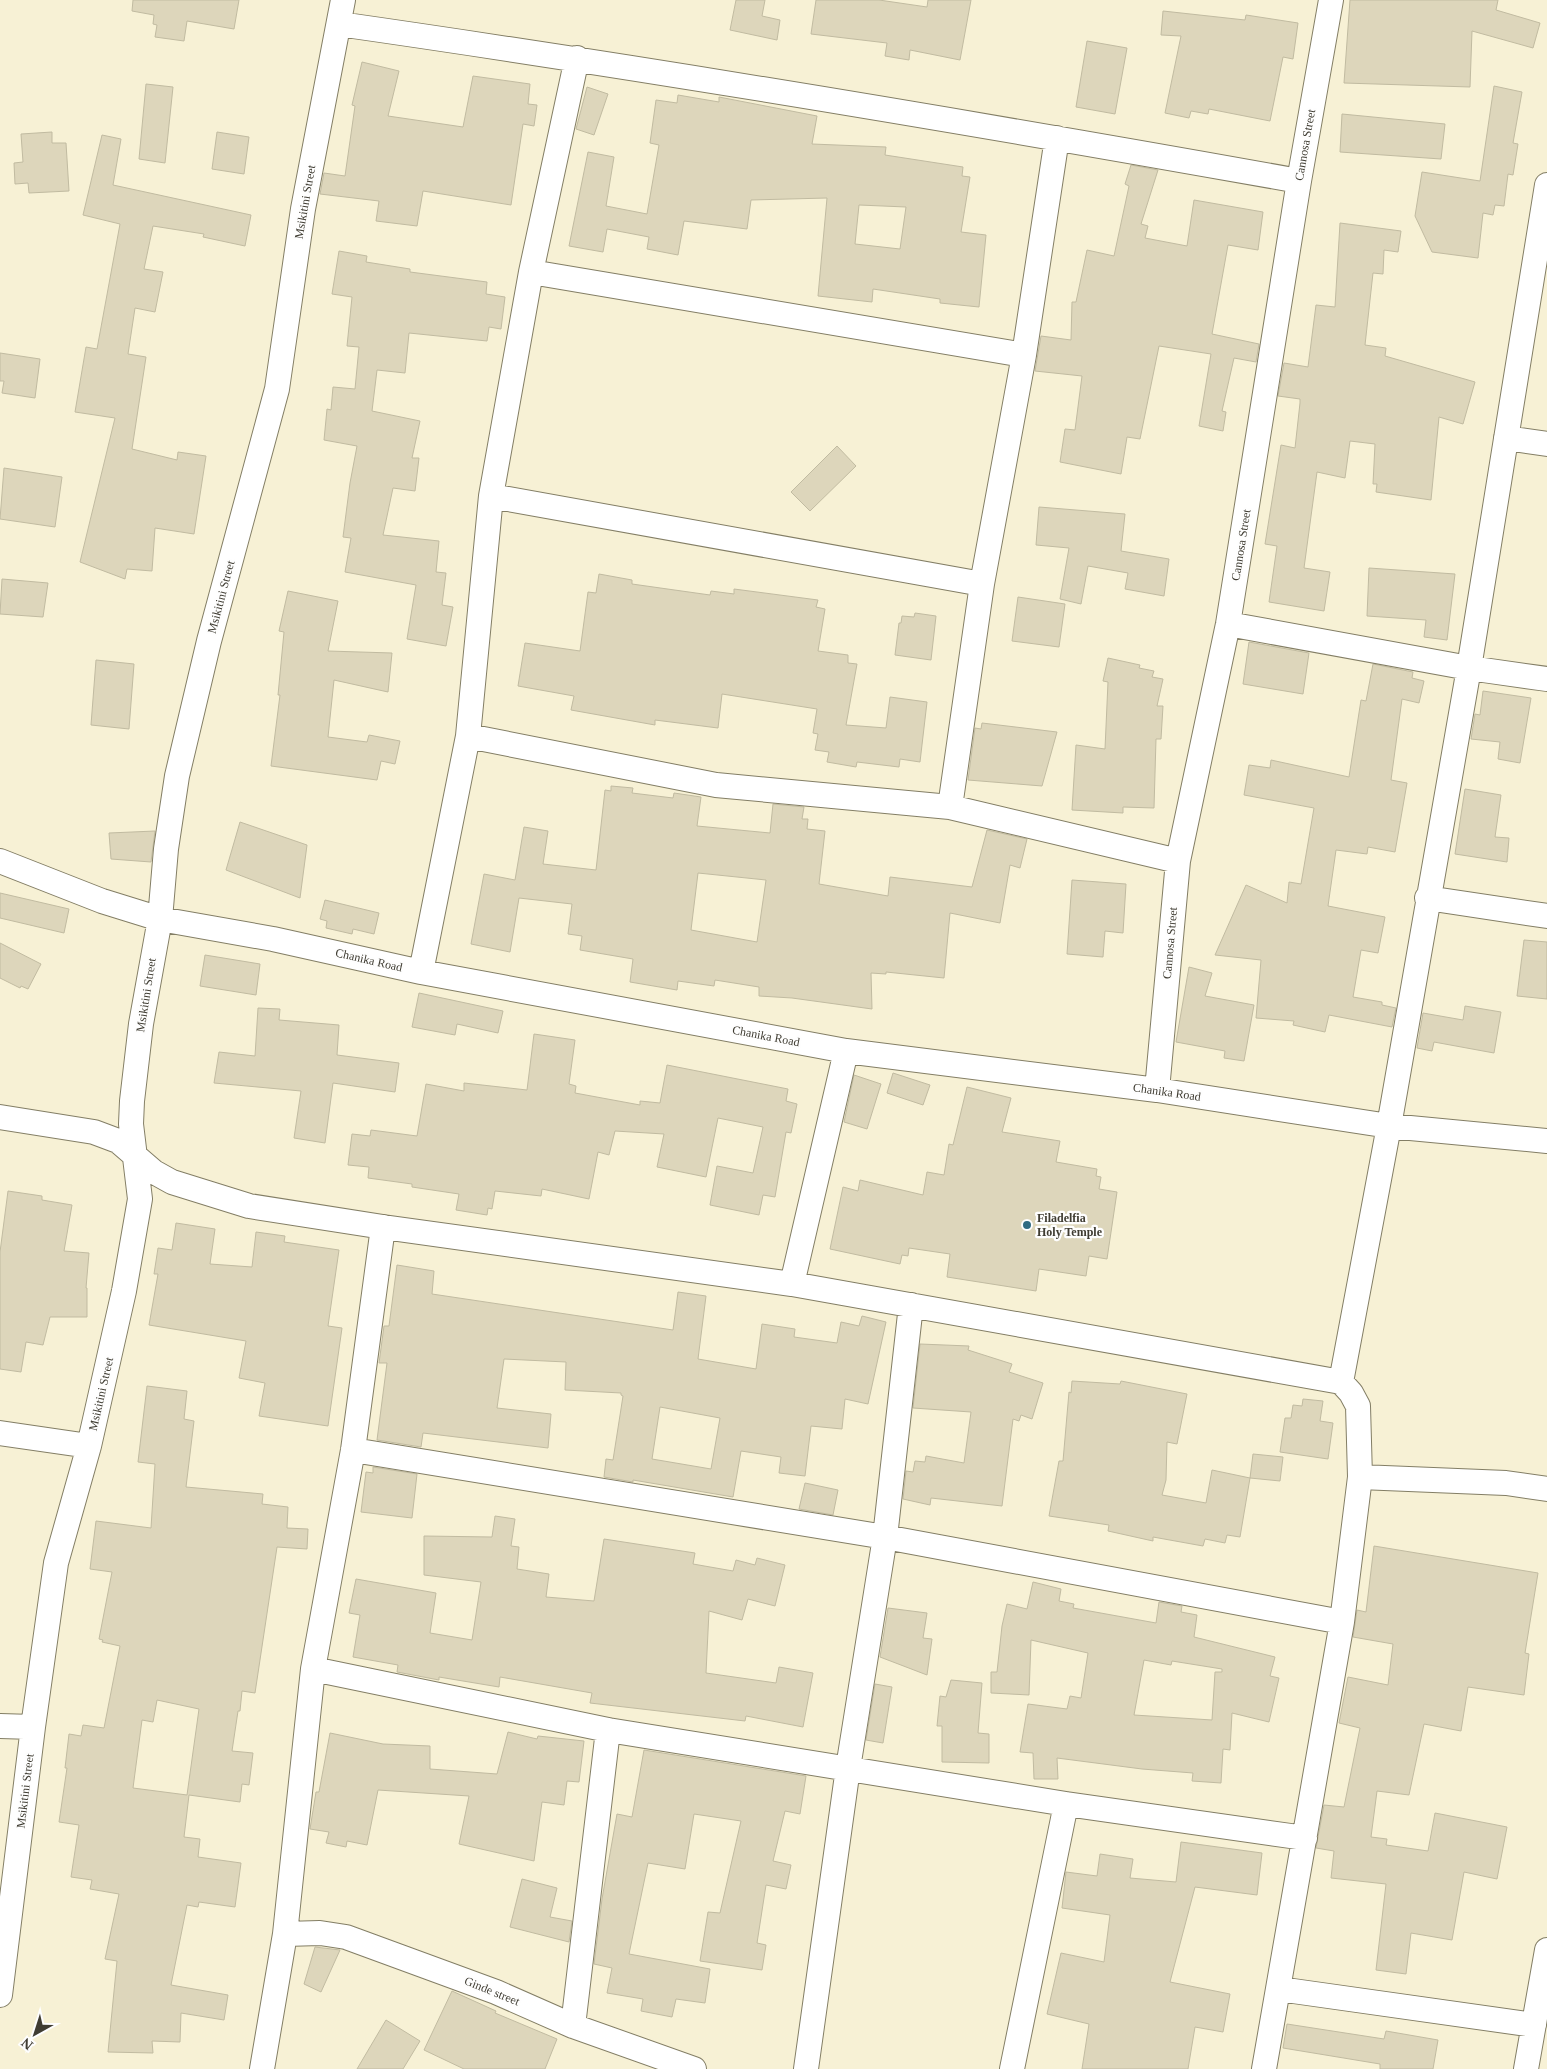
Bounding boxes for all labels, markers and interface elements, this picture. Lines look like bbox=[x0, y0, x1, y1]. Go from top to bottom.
street label: Cannosa Street bbox=[1292, 108, 1318, 182]
street label: Msikitini Street bbox=[292, 163, 319, 240]
street label: Cannosa Street bbox=[1228, 508, 1254, 582]
street label: Msikitini Street bbox=[205, 558, 238, 635]
street label: Cannosa Street bbox=[1160, 906, 1180, 980]
street label: Chanika Road bbox=[334, 945, 404, 975]
street label: Msikitini Street bbox=[133, 956, 159, 1033]
street label: Chanika Road bbox=[731, 1023, 801, 1049]
street label: Chanika Road bbox=[1132, 1080, 1202, 1104]
place label: Filadelfia Holy Temple bbox=[1037, 1211, 1103, 1239]
marker: Filadelfia Holy Temple bbox=[1021, 1219, 1033, 1231]
street label: Msikitini Street bbox=[86, 1355, 116, 1432]
street label: Msikitini Street bbox=[13, 1752, 37, 1829]
street label: Ginde street bbox=[462, 1974, 522, 2009]
north arrow bbox=[10, 2009, 60, 2059]
text: N bbox=[18, 2035, 36, 2053]

